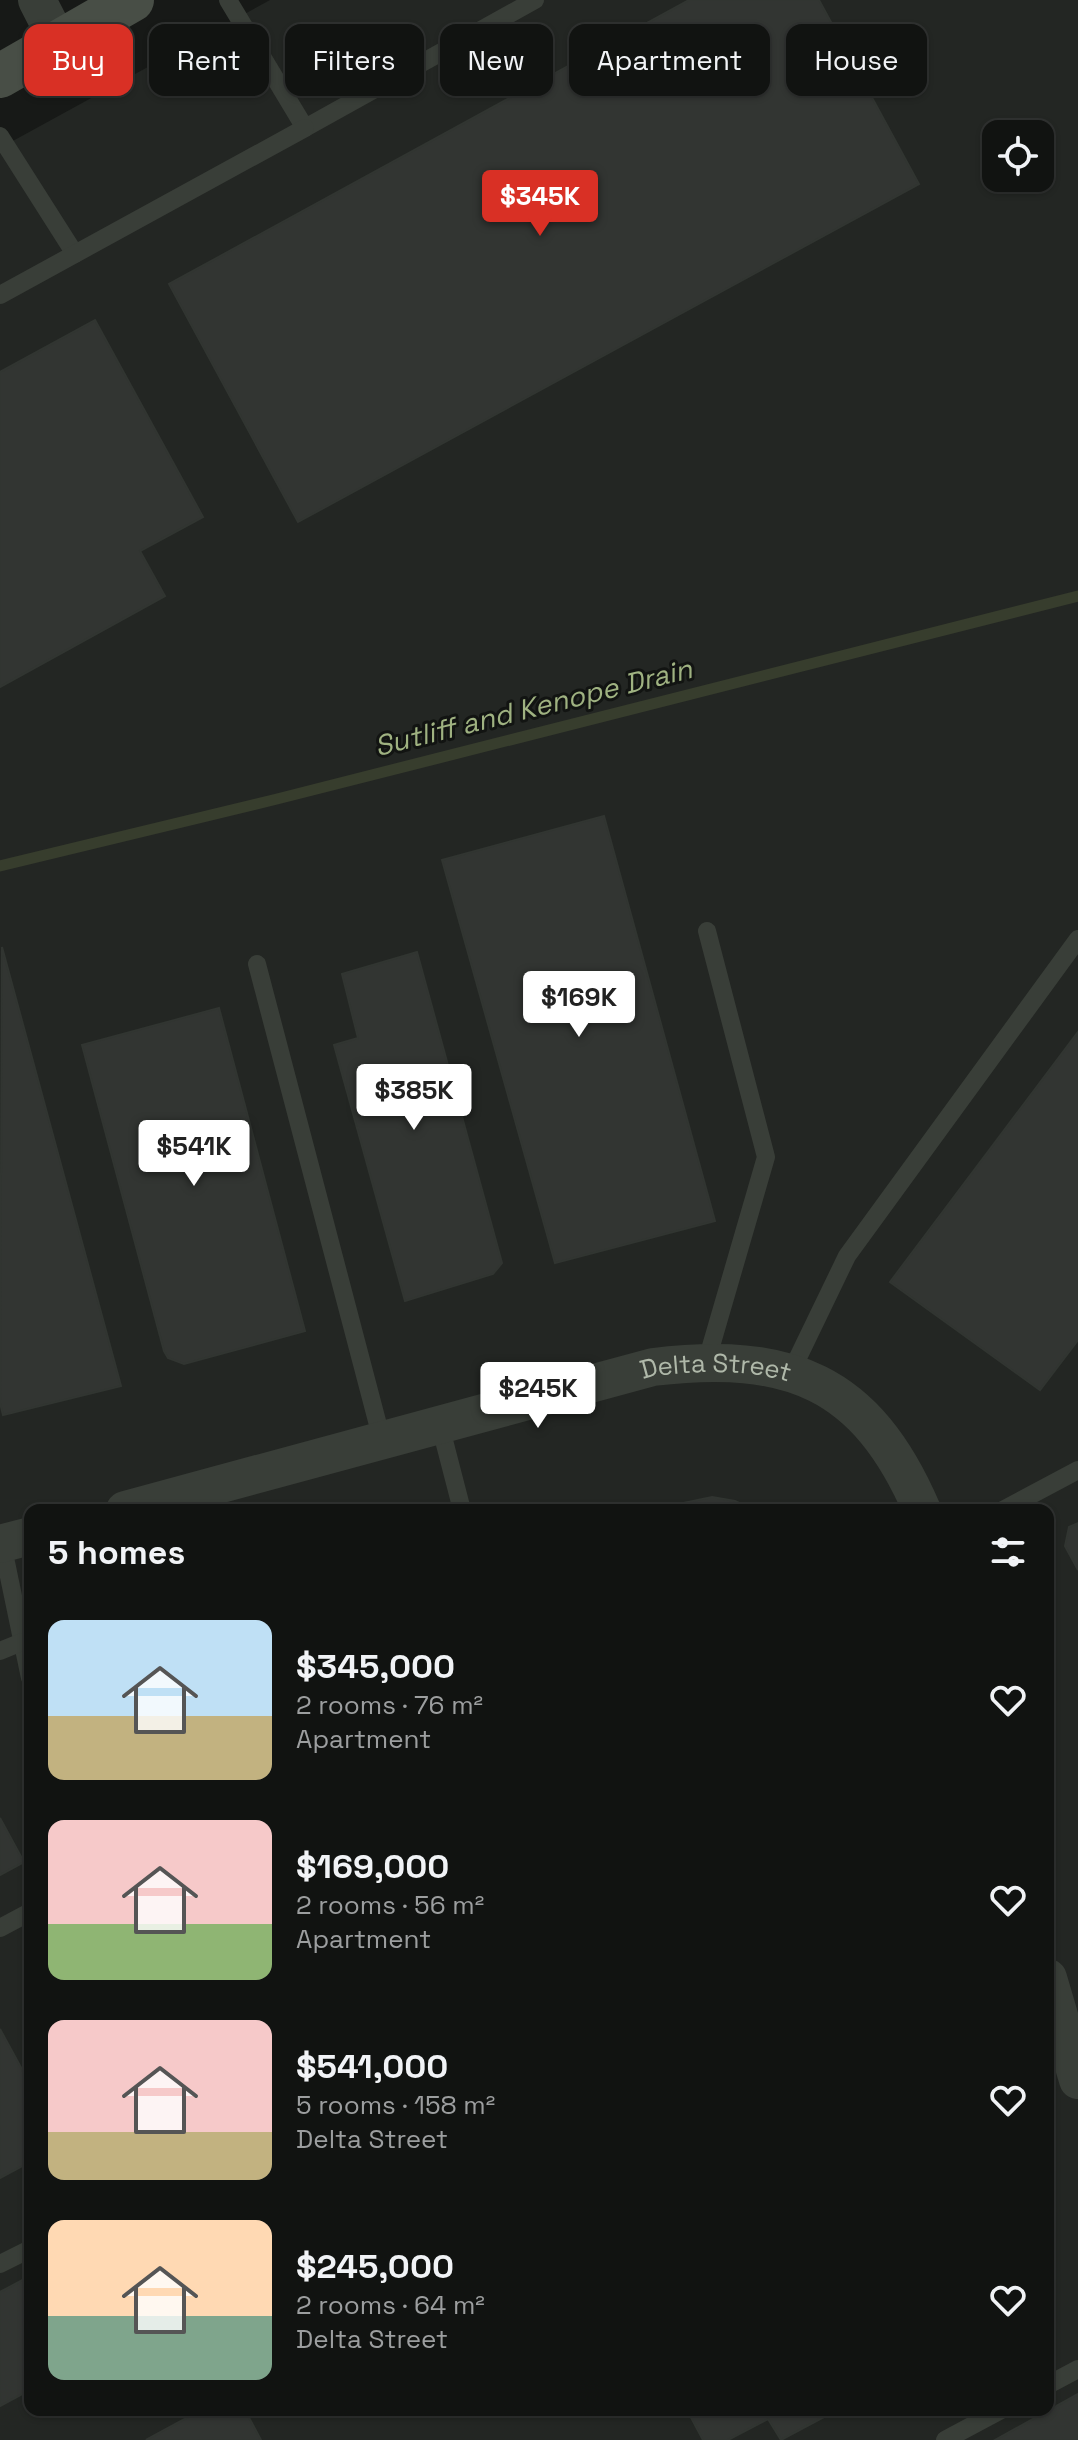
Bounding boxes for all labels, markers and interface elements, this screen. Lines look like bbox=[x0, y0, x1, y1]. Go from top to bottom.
chip: Buy bbox=[24, 24, 133, 96]
chip: Rent bbox=[149, 24, 269, 96]
chip: Filters bbox=[285, 24, 424, 96]
chip: New bbox=[440, 24, 553, 96]
chip: Apartment bbox=[569, 24, 770, 96]
chip: House bbox=[786, 24, 927, 96]
map controls bbox=[982, 120, 1054, 192]
button: locate bbox=[982, 120, 1054, 192]
pin: $345K bbox=[484, 170, 596, 238]
text: $345K bbox=[500, 179, 580, 213]
water label: Sutliff and Kenope Drain bbox=[370, 650, 696, 764]
pin: $169K bbox=[523, 971, 635, 1039]
text: $169K bbox=[541, 980, 617, 1014]
pin: $385K bbox=[358, 1064, 470, 1132]
text: $385K bbox=[374, 1073, 454, 1107]
pin: $541K bbox=[138, 1120, 250, 1188]
text: $541K bbox=[157, 1129, 231, 1163]
street label: Delta Street bbox=[636, 1346, 795, 1389]
pin: $245K bbox=[482, 1362, 594, 1430]
text: $245K bbox=[498, 1371, 578, 1405]
icon: filters bbox=[986, 1530, 1030, 1574]
text: 5 homes bbox=[48, 1531, 185, 1574]
text: $345,000 bbox=[296, 1645, 455, 1688]
icon: home bbox=[112, 1652, 208, 1748]
icon: heart bbox=[986, 1678, 1030, 1722]
text: 2 rooms · 76 m² bbox=[296, 1688, 483, 1722]
text: Apartment bbox=[296, 1722, 431, 1756]
text: $169,000 bbox=[296, 1845, 449, 1888]
icon: home bbox=[112, 1852, 208, 1948]
icon: heart bbox=[986, 1878, 1030, 1922]
text: 2 rooms · 56 m² bbox=[296, 1888, 484, 1922]
text: Apartment bbox=[296, 1922, 431, 1956]
text: $541,000 bbox=[296, 2045, 448, 2088]
icon: home bbox=[112, 2052, 208, 2148]
icon: heart bbox=[986, 2078, 1030, 2122]
text: 5 rooms · 158 m² bbox=[296, 2088, 495, 2122]
text: Delta Street bbox=[296, 2122, 448, 2156]
text: $245,000 bbox=[296, 2245, 454, 2288]
icon: home bbox=[112, 2252, 208, 2348]
icon: heart bbox=[986, 2278, 1030, 2322]
text: 2 rooms · 64 m² bbox=[296, 2288, 485, 2322]
text: Delta Street bbox=[296, 2322, 448, 2356]

